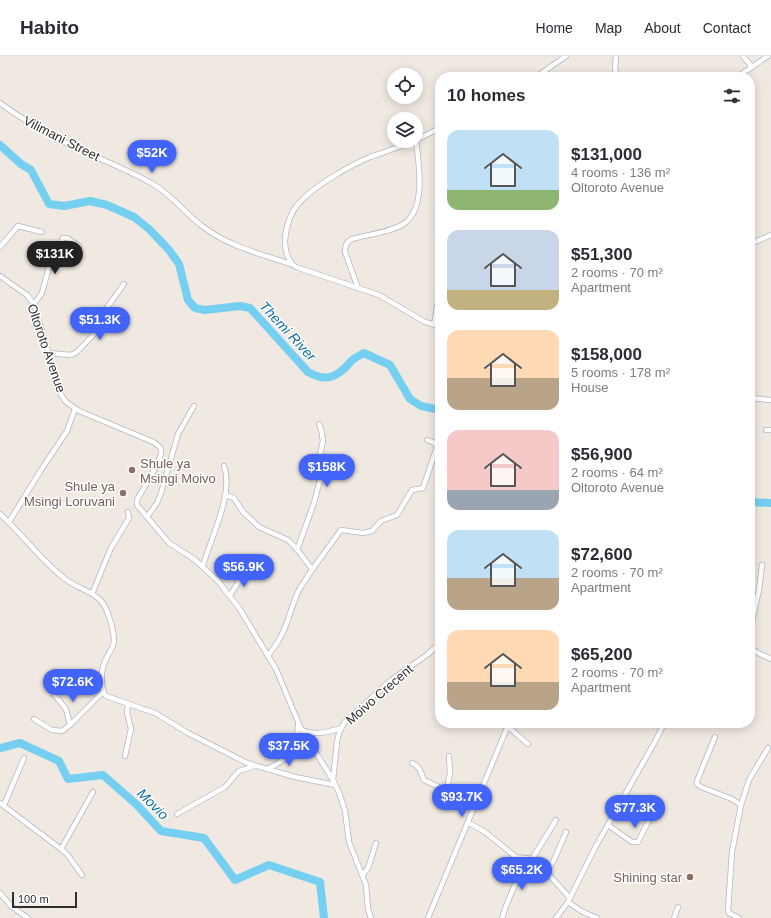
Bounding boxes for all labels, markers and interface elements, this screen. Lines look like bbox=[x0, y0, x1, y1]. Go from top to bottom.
text: Habito bbox=[20, 17, 79, 38]
text: Home bbox=[536, 20, 573, 36]
text: Map bbox=[595, 20, 622, 36]
text: About bbox=[644, 20, 681, 36]
text: Contact bbox=[703, 20, 751, 36]
map controls bbox=[387, 68, 423, 148]
button: locate bbox=[387, 68, 423, 104]
icon: filters bbox=[721, 85, 743, 107]
text: 10 homes bbox=[447, 86, 525, 105]
button: layers bbox=[387, 112, 423, 148]
street label: Vilimani Street bbox=[21, 113, 103, 164]
pin: $52K bbox=[128, 140, 176, 174]
text: $52K bbox=[136, 145, 168, 160]
text: $131,000 bbox=[571, 145, 642, 164]
icon: home bbox=[479, 146, 527, 194]
text: 4 rooms · 136 m² bbox=[571, 165, 670, 180]
text: Oltoroto Avenue bbox=[571, 180, 664, 195]
pin: $131K bbox=[27, 241, 83, 275]
text: $51,300 bbox=[571, 245, 632, 264]
text: $131K bbox=[36, 246, 74, 261]
icon: home bbox=[479, 246, 527, 294]
text: 2 rooms · 70 m² bbox=[571, 265, 663, 280]
text: Apartment bbox=[571, 280, 631, 295]
water label: Themi River bbox=[256, 298, 320, 365]
street label: Oltoroto Avenue bbox=[24, 302, 69, 395]
pin: $51.3K bbox=[67, 307, 133, 341]
text: $51.3K bbox=[79, 312, 121, 327]
text: $158,000 bbox=[571, 345, 642, 364]
icon: home bbox=[479, 346, 527, 394]
text: 5 rooms · 178 m² bbox=[571, 365, 670, 380]
text: House bbox=[571, 380, 609, 395]
text: $56,900 bbox=[571, 445, 632, 464]
icon: home bbox=[479, 446, 527, 494]
pin: $158K bbox=[299, 454, 355, 488]
place label: Shule ya Msingi Moivo bbox=[140, 456, 216, 486]
text: $158K bbox=[308, 459, 346, 474]
marker: Shule ya Msingi Moivo bbox=[127, 465, 137, 475]
text: 2 rooms · 64 m² bbox=[571, 465, 663, 480]
place label: Shule ya Msingi Loruvani bbox=[24, 479, 116, 509]
text: Oltoroto Avenue bbox=[571, 480, 664, 495]
marker: Shule ya Msingi Loruvani bbox=[118, 488, 128, 498]
text: $72,600 bbox=[571, 545, 632, 564]
icon: home bbox=[479, 546, 527, 594]
pin: $56.9K bbox=[211, 554, 277, 588]
text: $56.9K bbox=[223, 559, 265, 574]
text: 2 rooms · 70 m² bbox=[571, 565, 663, 580]
text: Apartment bbox=[571, 580, 631, 595]
text: $65,200 bbox=[571, 645, 632, 664]
icon: home bbox=[479, 646, 527, 694]
street label: Moivo Crecent bbox=[343, 661, 416, 728]
text: 2 rooms · 70 m² bbox=[571, 665, 663, 680]
pin: $72.6K bbox=[40, 669, 106, 703]
text: $72.6K bbox=[52, 674, 94, 689]
text: Apartment bbox=[571, 680, 631, 695]
pin: $37.5K bbox=[256, 733, 322, 767]
text: $37.5K bbox=[268, 738, 310, 753]
pin: $93.7K bbox=[429, 784, 495, 818]
water label: Movio bbox=[134, 785, 172, 823]
text: $93.7K bbox=[441, 789, 483, 804]
pin: $77.3K bbox=[602, 795, 668, 829]
text: $77.3K bbox=[614, 800, 656, 815]
pin: $65.2K bbox=[489, 857, 555, 891]
text: $65.2K bbox=[501, 862, 543, 877]
place label: Shining star bbox=[613, 870, 683, 885]
marker: Shining star bbox=[685, 872, 695, 882]
scale bar bbox=[12, 890, 77, 909]
text: 100 m bbox=[18, 893, 49, 905]

